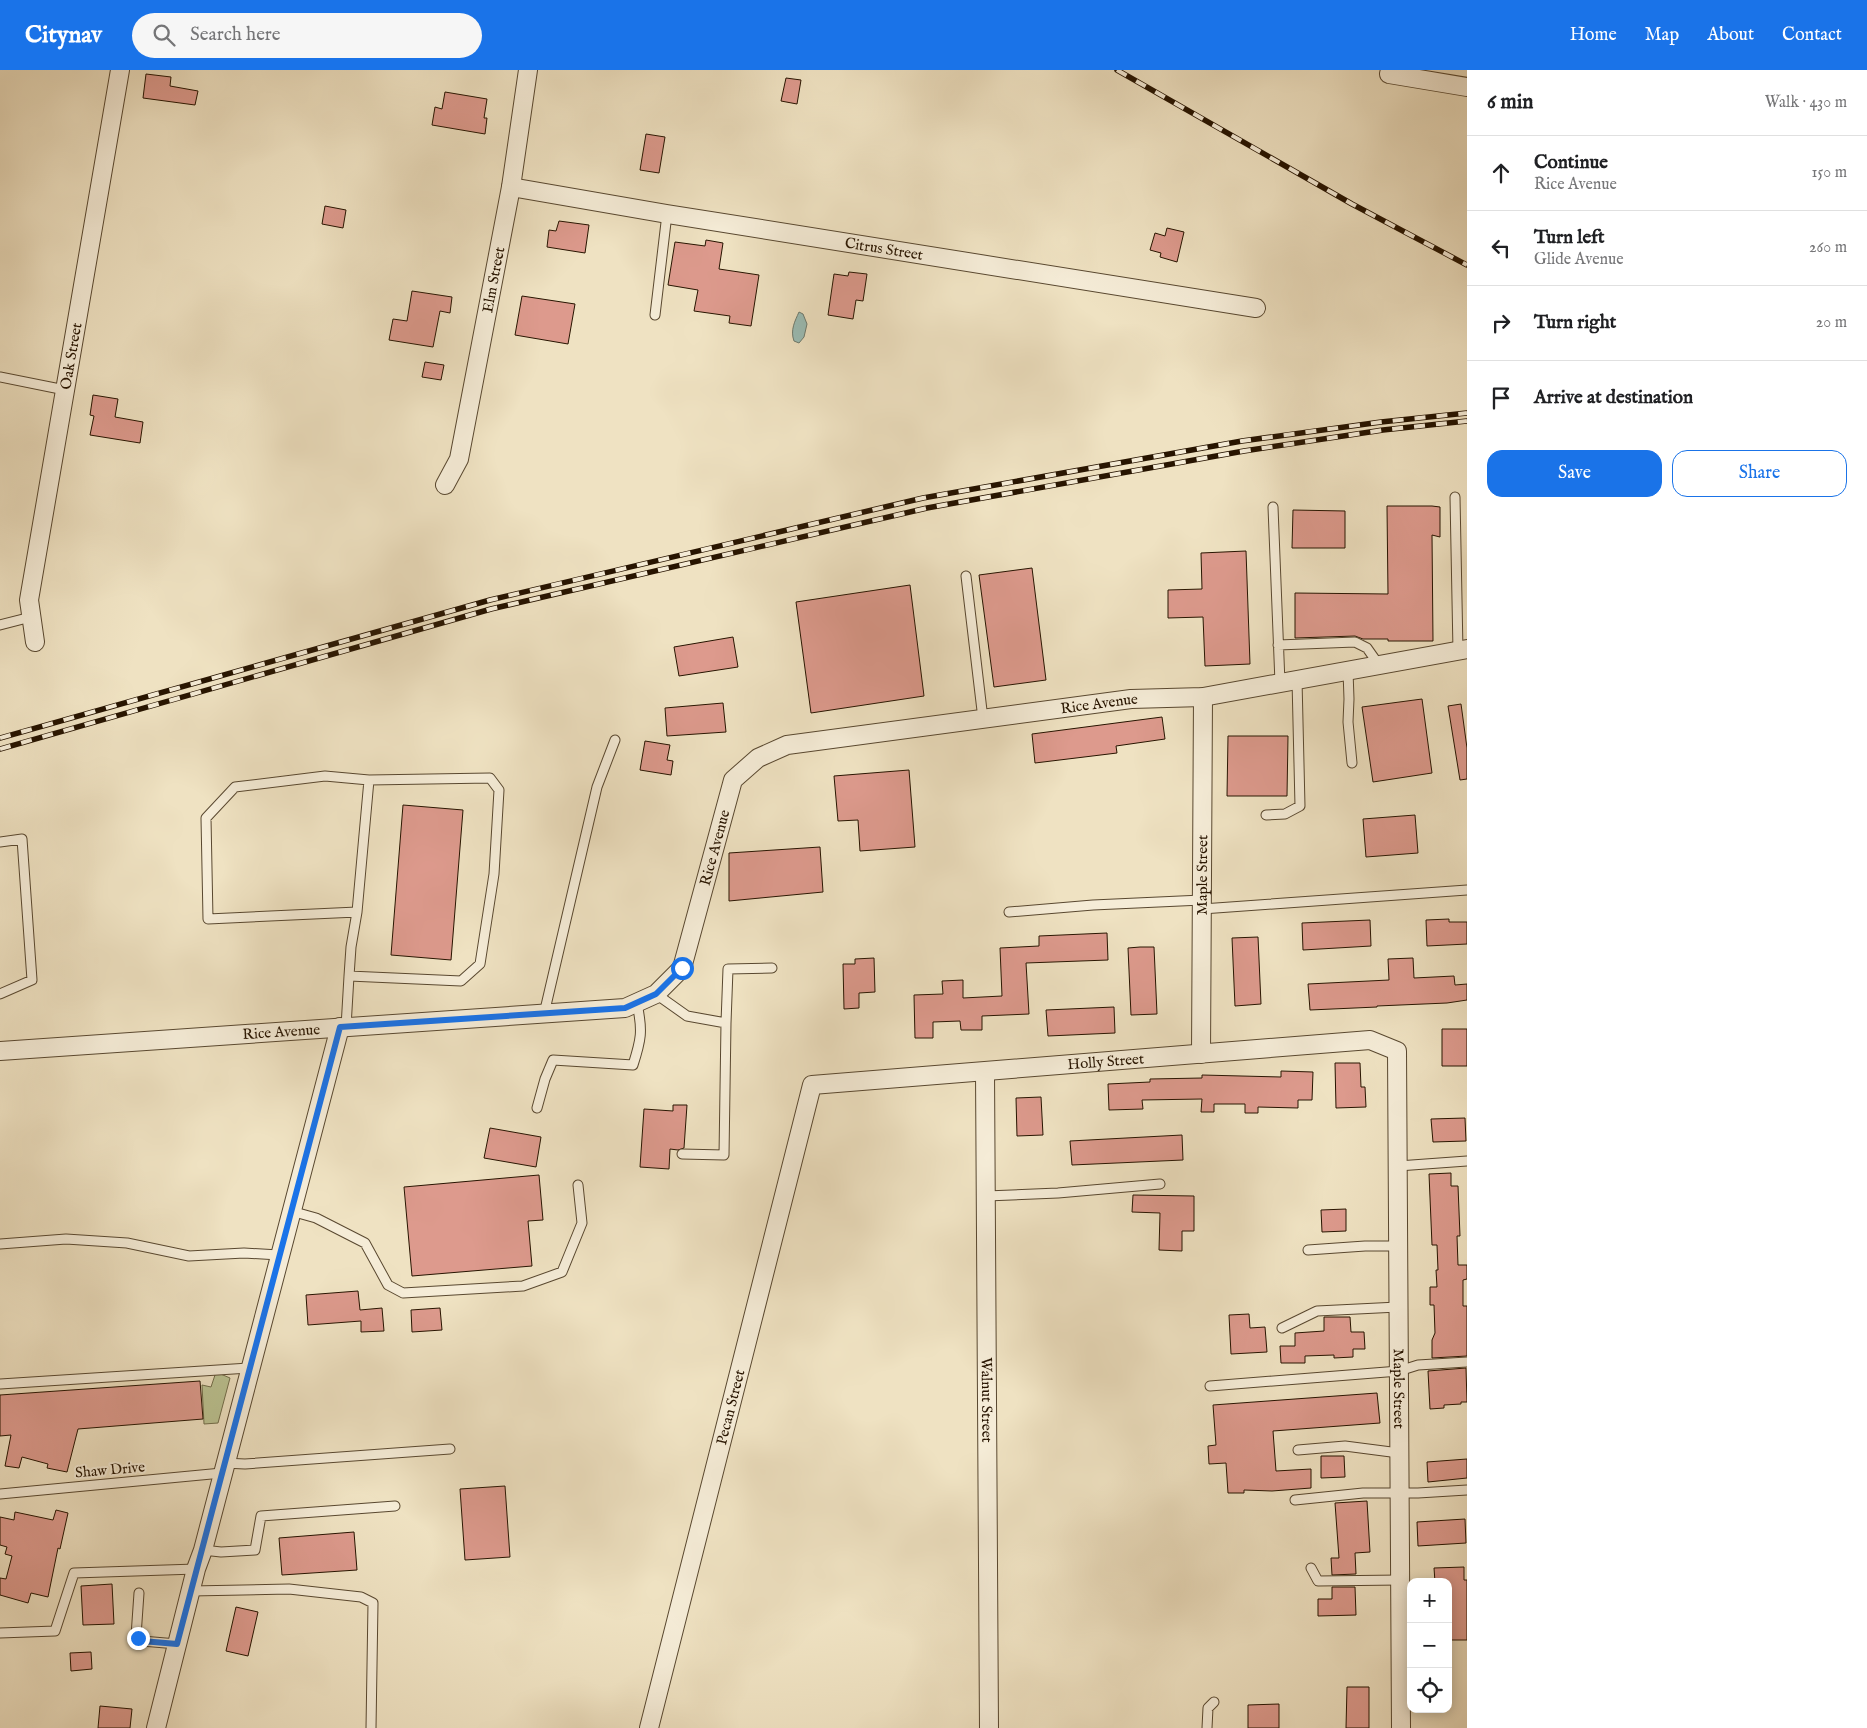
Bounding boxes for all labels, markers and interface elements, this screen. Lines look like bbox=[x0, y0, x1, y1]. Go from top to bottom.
search box bbox=[132, 13, 482, 58]
text: Citynav bbox=[25, 20, 102, 51]
icon: search bbox=[150, 21, 178, 49]
text: Search here bbox=[190, 23, 281, 47]
text: Home bbox=[1570, 24, 1617, 47]
text: Map bbox=[1645, 24, 1679, 47]
text: About bbox=[1707, 24, 1754, 47]
text: Contact bbox=[1782, 24, 1842, 47]
text: 6 min bbox=[1487, 89, 1533, 116]
text: Walk · 430 m bbox=[1765, 93, 1847, 113]
text: Continue bbox=[1534, 151, 1608, 175]
icon: ahead bbox=[1487, 159, 1515, 187]
text: 150 m bbox=[1812, 163, 1847, 183]
text: Rice Avenue bbox=[1534, 175, 1617, 195]
text: Turn left bbox=[1534, 226, 1605, 250]
street label: Citrus Street bbox=[843, 233, 924, 264]
icon: left bbox=[1487, 234, 1515, 262]
text: 260 m bbox=[1809, 238, 1847, 258]
street label: Elm Street bbox=[478, 245, 509, 314]
text: Glide Avenue bbox=[1534, 250, 1624, 270]
icon: right bbox=[1487, 309, 1515, 337]
text: Turn right bbox=[1534, 311, 1616, 335]
text: 20 m bbox=[1816, 313, 1847, 333]
street label: Oak Street bbox=[56, 321, 86, 391]
icon: arrive bbox=[1487, 384, 1515, 412]
text: Arrive at destination bbox=[1534, 386, 1693, 410]
button: Save bbox=[1487, 450, 1662, 497]
button: Share bbox=[1672, 450, 1847, 497]
street label: Rice Avenue bbox=[1059, 689, 1138, 718]
street label: Rice Avenue bbox=[695, 807, 734, 888]
street label: Maple Street bbox=[1192, 835, 1212, 915]
route start bbox=[671, 957, 694, 980]
street label: Rice Avenue bbox=[242, 1019, 321, 1044]
street label: Holly Street bbox=[1067, 1049, 1145, 1074]
street label: Maple Street bbox=[1389, 1349, 1409, 1429]
street label: Walnut Street bbox=[977, 1357, 997, 1443]
street label: Pecan Street bbox=[712, 1368, 749, 1447]
street label: Shaw Drive bbox=[74, 1457, 146, 1483]
map controls bbox=[1407, 1578, 1452, 1713]
button: + bbox=[1407, 1578, 1452, 1623]
button: − bbox=[1407, 1623, 1452, 1668]
route end bbox=[127, 1627, 150, 1650]
button: locate bbox=[1407, 1668, 1452, 1713]

